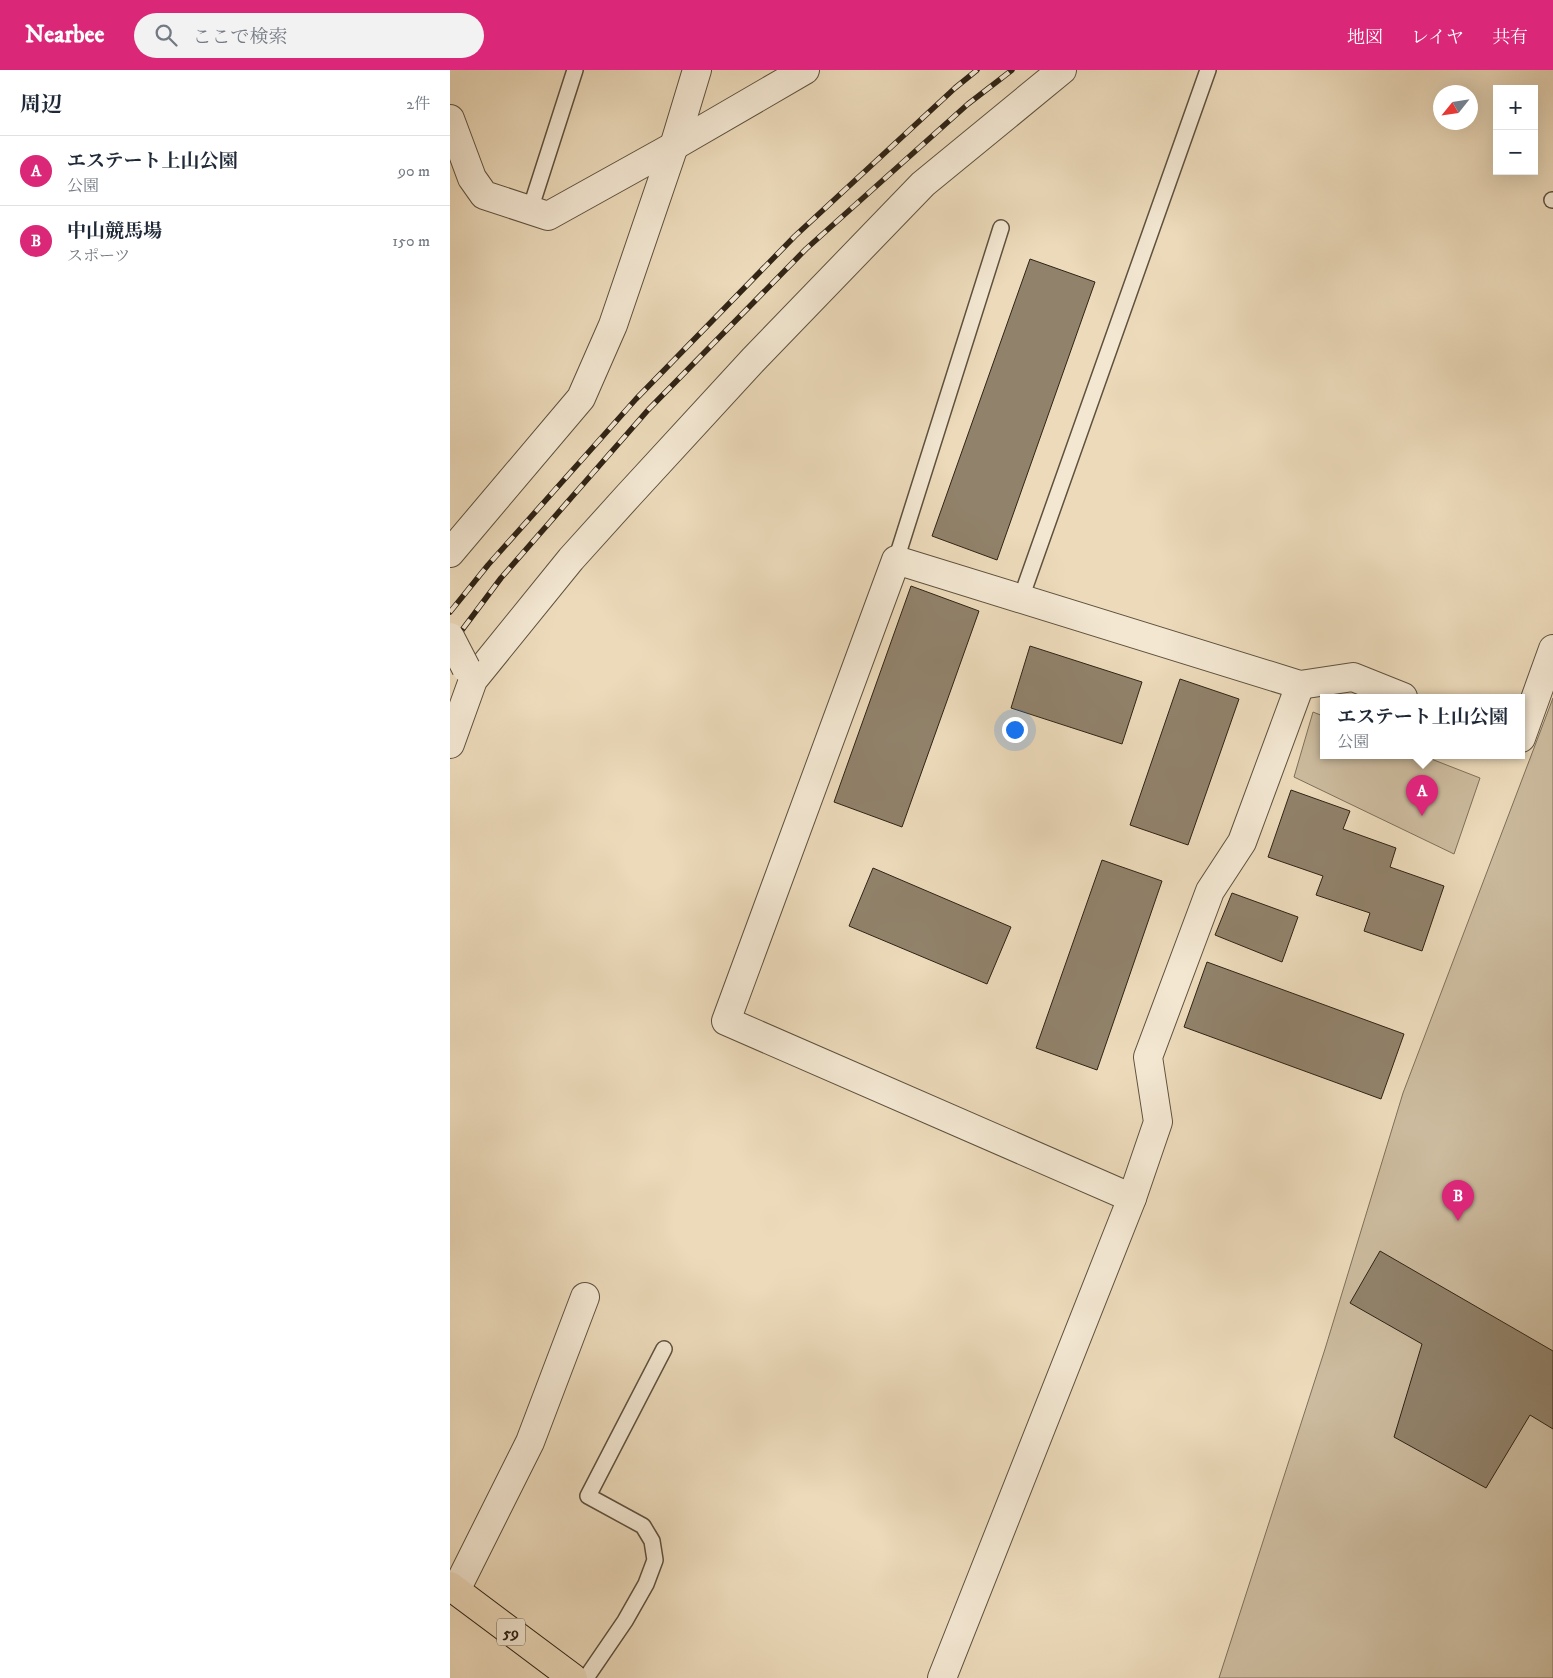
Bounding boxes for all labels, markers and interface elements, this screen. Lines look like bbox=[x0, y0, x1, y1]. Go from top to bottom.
search box bbox=[134, 13, 484, 58]
text: Nearbee bbox=[25, 20, 104, 50]
icon: search bbox=[152, 21, 180, 49]
text: ここで検索 bbox=[192, 26, 287, 49]
text: 地図 bbox=[1347, 27, 1383, 49]
text: レイヤ bbox=[1411, 27, 1464, 49]
text: 共有 bbox=[1492, 27, 1528, 49]
north arrow bbox=[1433, 85, 1478, 130]
map controls bbox=[1493, 85, 1538, 175]
button: + bbox=[1493, 85, 1538, 130]
text: 周辺 bbox=[20, 92, 62, 118]
text: 2件 bbox=[406, 94, 430, 114]
button: − bbox=[1493, 130, 1538, 175]
text: エステート上山公園 bbox=[67, 150, 238, 173]
text: A bbox=[31, 161, 41, 181]
text: 90 m bbox=[398, 161, 430, 181]
text: 公園 bbox=[67, 176, 99, 196]
text: 中山競馬場 bbox=[67, 220, 162, 243]
text: B bbox=[31, 231, 41, 251]
text: 150 m bbox=[392, 231, 430, 251]
text: スポーツ bbox=[67, 246, 130, 266]
popup bbox=[1320, 694, 1525, 759]
text: エステート上山公園 bbox=[1337, 706, 1508, 729]
your location bbox=[1002, 717, 1028, 743]
text: 公園 bbox=[1337, 732, 1369, 752]
pin: A bbox=[1406, 775, 1438, 816]
pin: B bbox=[1442, 1180, 1474, 1221]
road number: 59 bbox=[497, 1618, 525, 1645]

